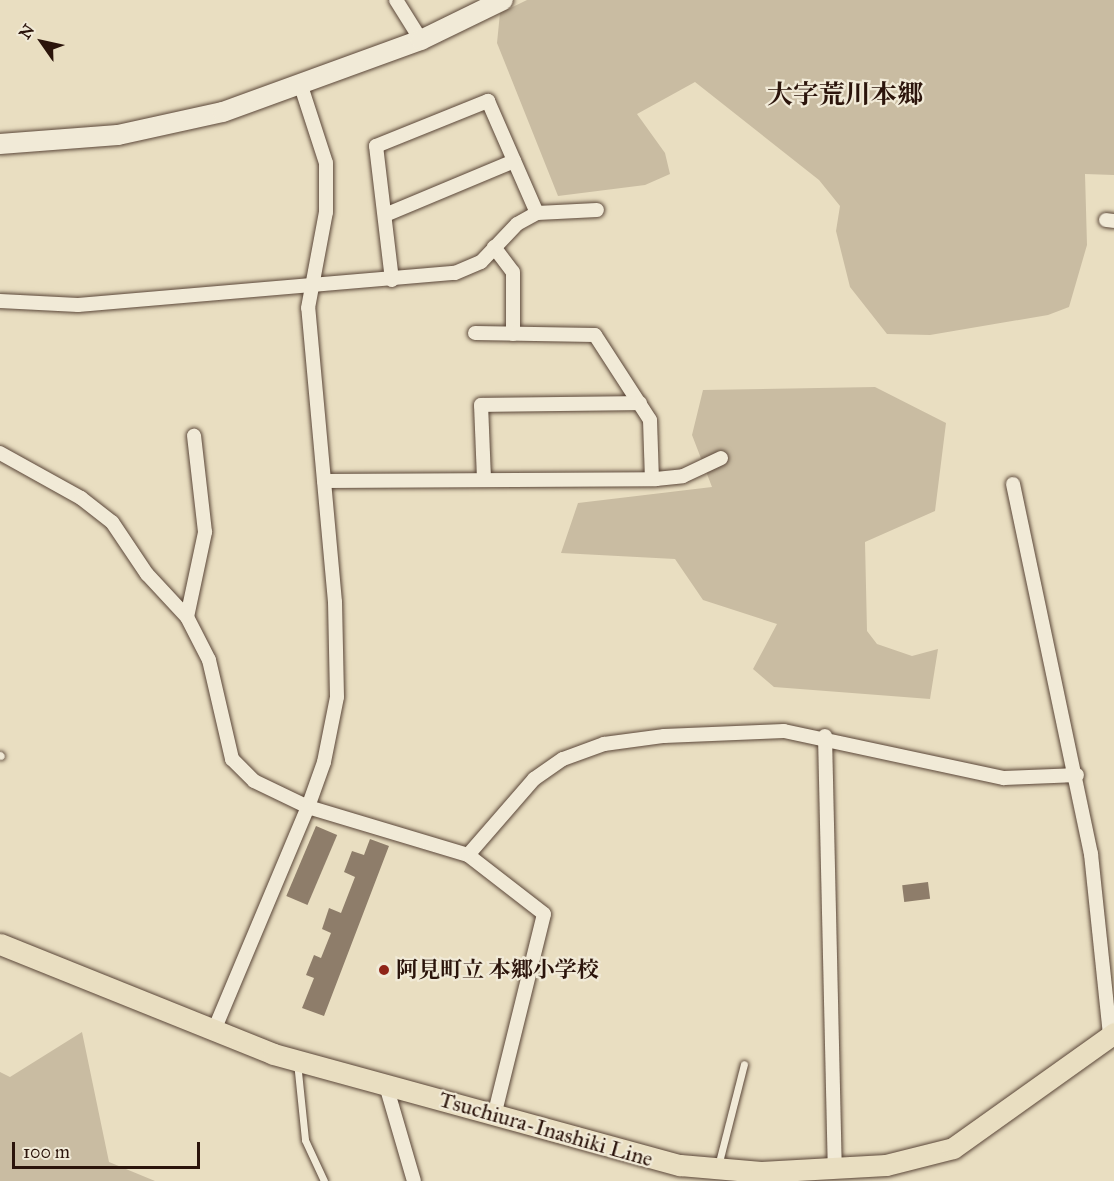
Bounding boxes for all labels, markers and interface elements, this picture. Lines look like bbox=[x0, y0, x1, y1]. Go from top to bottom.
north arrow bbox=[12, 12, 72, 72]
text: N bbox=[15, 21, 38, 43]
district label: 大字荒川本郷 bbox=[767, 79, 923, 111]
place label: 阿見町立 本郷小学校 bbox=[396, 957, 599, 983]
marker: 阿見町立 本郷小学校 bbox=[377, 963, 391, 977]
street label: Tsuchiura-Inashiki Line bbox=[436, 1086, 656, 1172]
scale bar bbox=[15, 1130, 202, 1168]
text: 100 m bbox=[23, 1141, 70, 1163]

